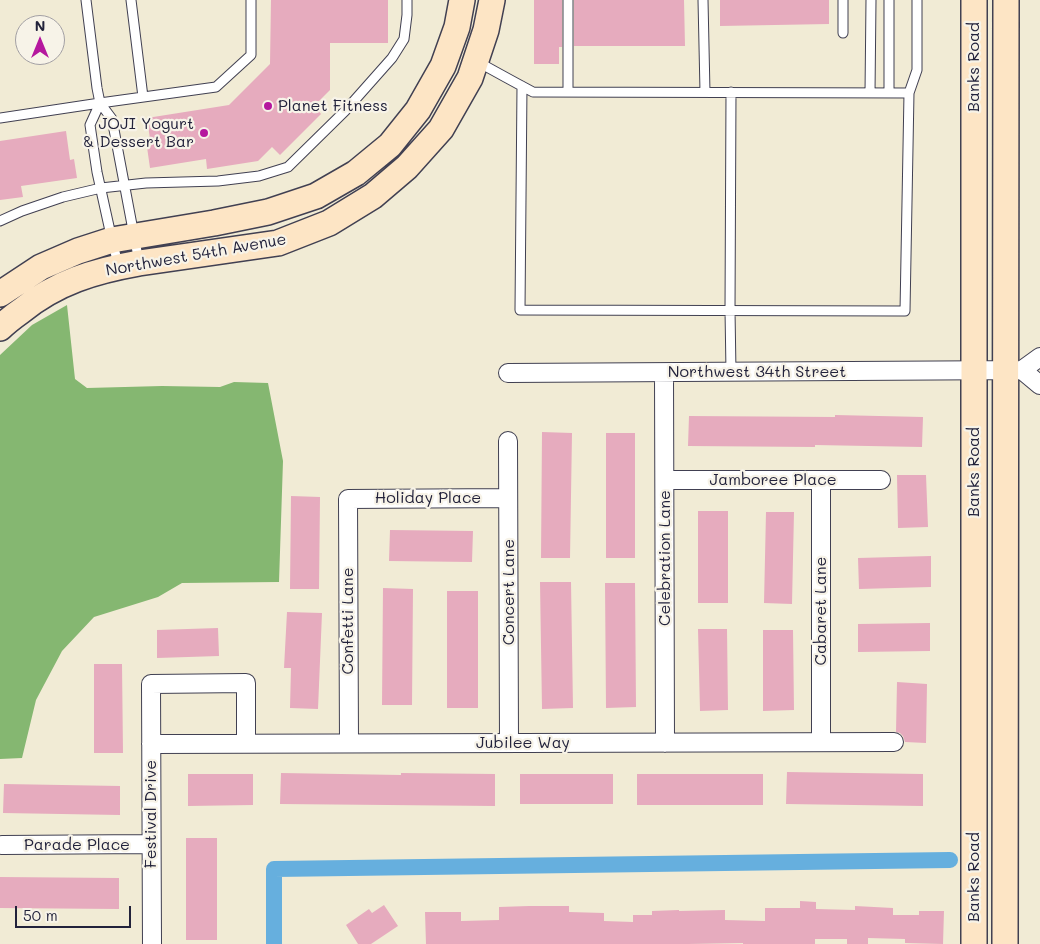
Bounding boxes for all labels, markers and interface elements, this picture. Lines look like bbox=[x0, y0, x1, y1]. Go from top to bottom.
north arrow bbox=[15, 15, 65, 65]
text: N bbox=[35, 16, 45, 35]
street label: Banks Road bbox=[964, 22, 984, 112]
place label: Planet Fitness bbox=[278, 96, 388, 116]
marker: Planet Fitness bbox=[262, 100, 274, 112]
place label: JOJI Yogurt & Dessert Bar bbox=[83, 114, 194, 152]
marker: JOJI Yogurt & Dessert Bar bbox=[198, 127, 210, 139]
street label: Northwest 54th Avenue bbox=[104, 230, 288, 280]
street label: Northwest 34th Street bbox=[668, 362, 846, 382]
street label: Banks Road bbox=[964, 427, 984, 517]
street label: Jamboree Place bbox=[709, 470, 837, 490]
street label: Holiday Place bbox=[375, 488, 481, 508]
street label: Celebration Lane bbox=[655, 490, 675, 626]
street label: Concert Lane bbox=[499, 539, 519, 645]
street label: Cabaret Lane bbox=[811, 557, 831, 665]
street label: Confetti Lane bbox=[338, 567, 358, 675]
street label: Jubilee Way bbox=[476, 733, 570, 753]
street label: Festival Drive bbox=[141, 760, 161, 868]
street label: Banks Road bbox=[964, 832, 984, 922]
street label: Parade Place bbox=[24, 835, 130, 855]
scale bar bbox=[18, 896, 134, 928]
text: 50 m bbox=[23, 905, 58, 925]

